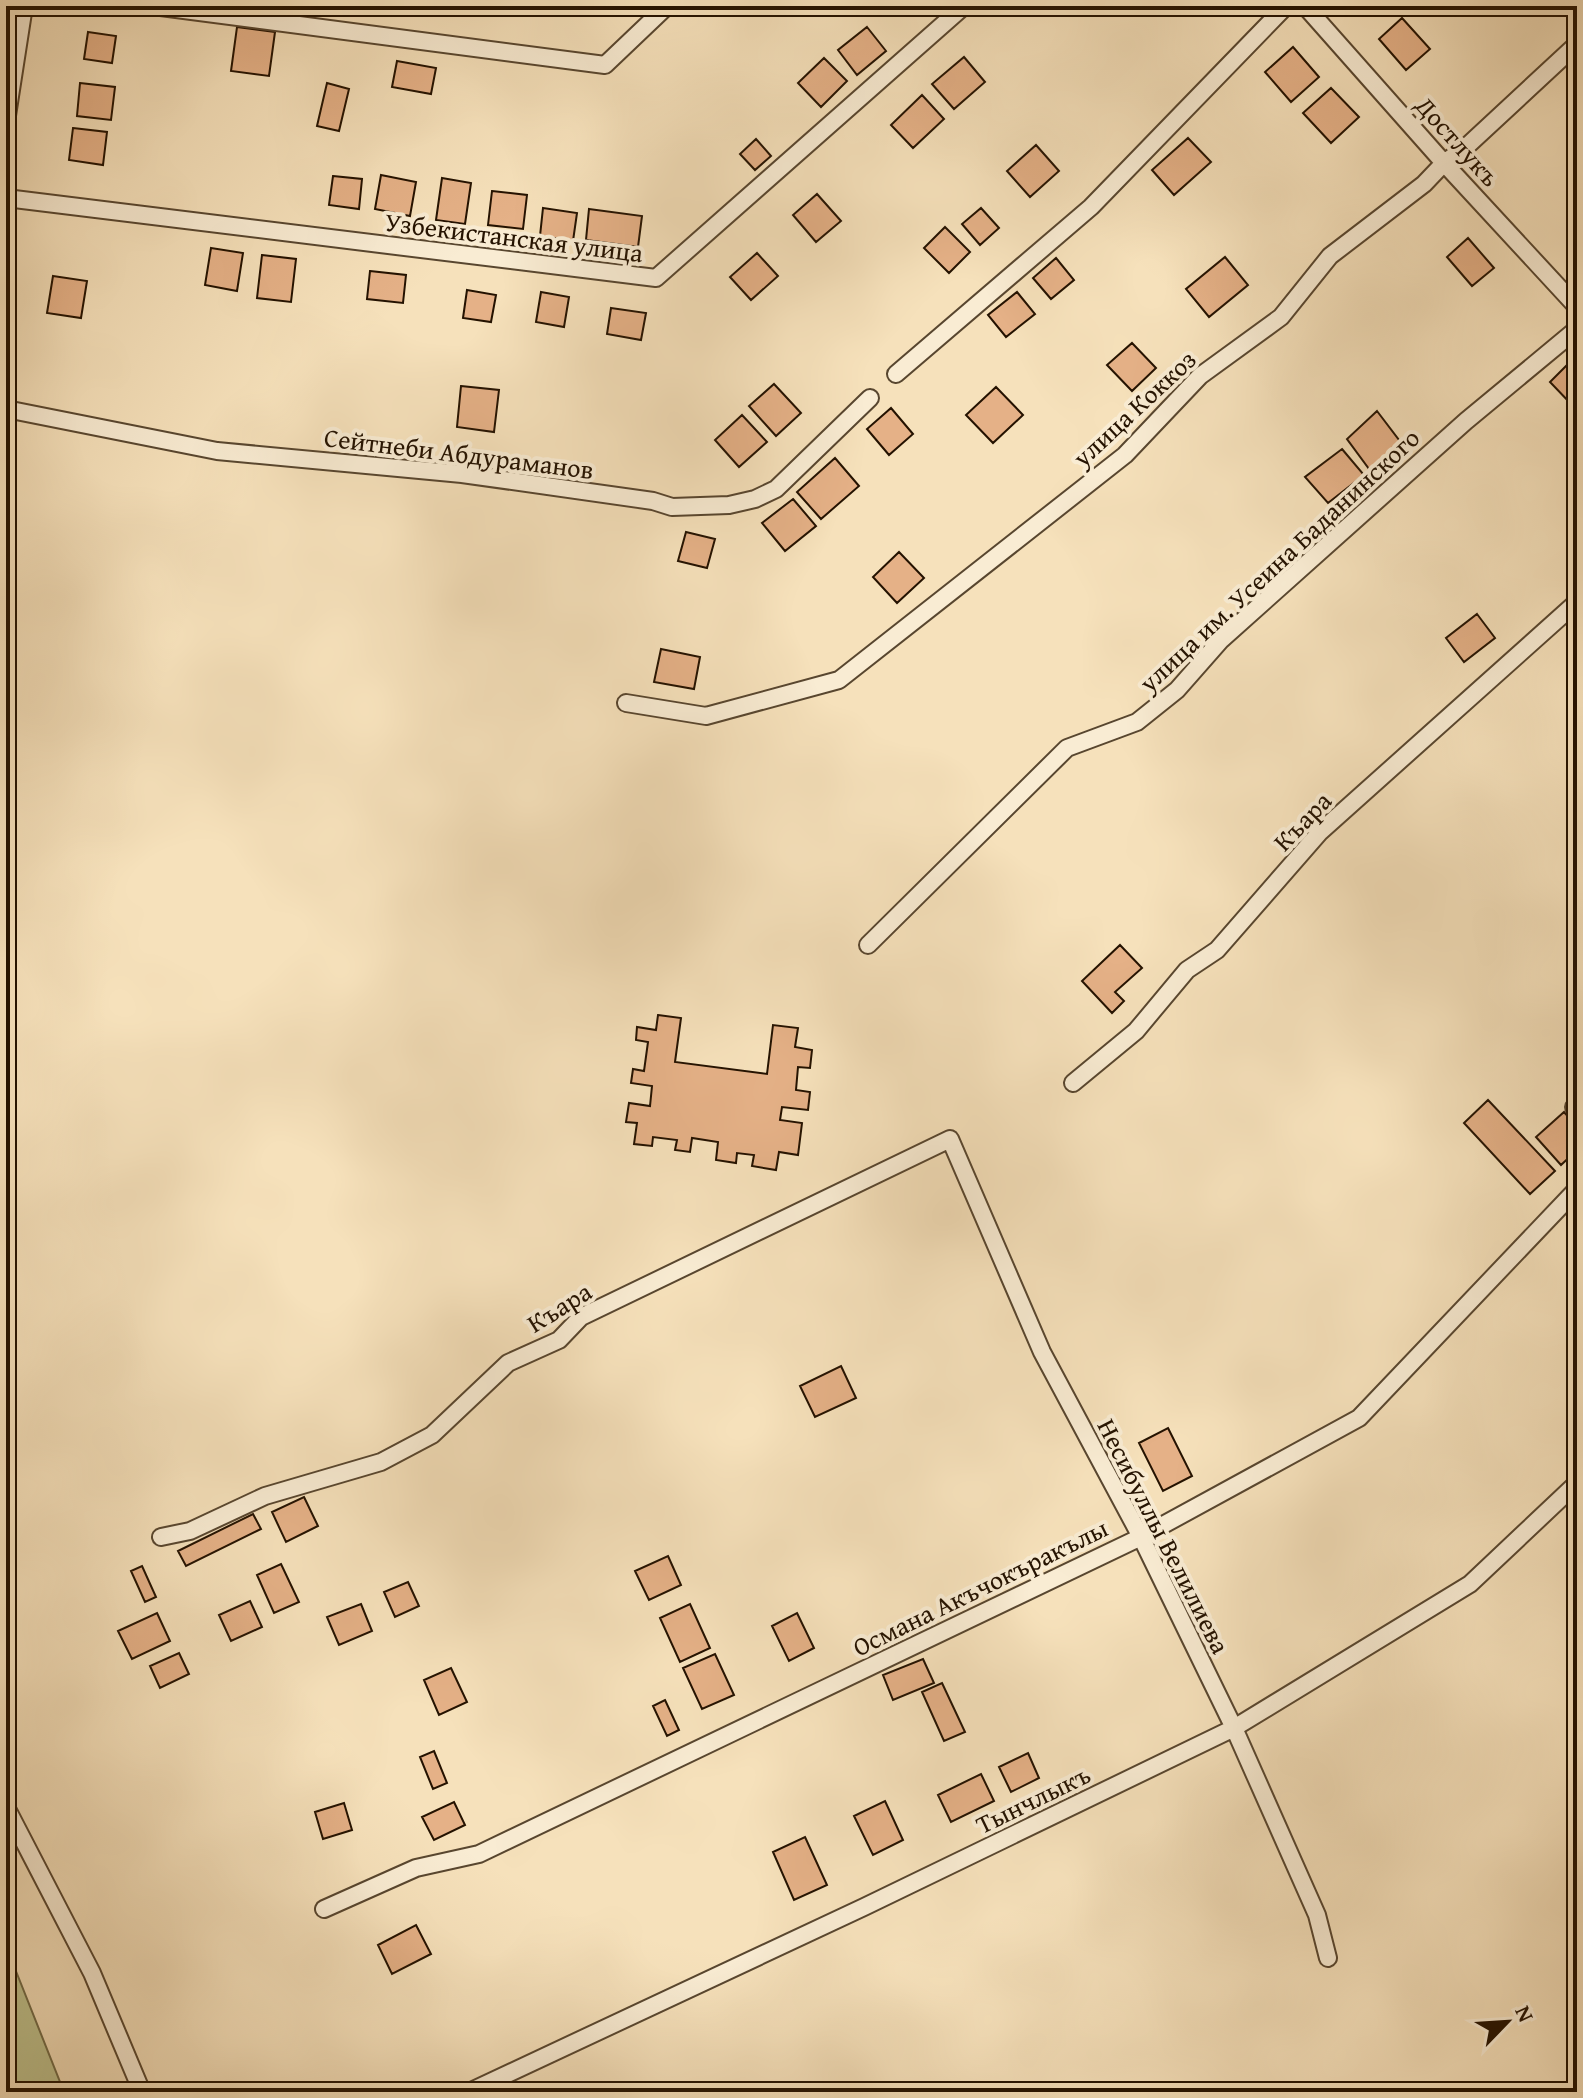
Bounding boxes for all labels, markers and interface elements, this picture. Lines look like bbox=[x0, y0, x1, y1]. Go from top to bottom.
street label: Достлукъ bbox=[1406, 86, 1509, 195]
street label: Узбекистанская улица bbox=[383, 202, 646, 272]
street label: улица Коккоз bbox=[1063, 340, 1205, 476]
street label: Сейтнеби Абдураманов bbox=[322, 417, 596, 489]
street label: улица им. Усеина Баданинского bbox=[1129, 419, 1428, 702]
street label: Къара bbox=[1264, 782, 1341, 860]
street label: Къара bbox=[519, 1272, 600, 1342]
street label: Несибуллы Велилиева bbox=[1088, 1412, 1241, 1661]
street label: Османа Акъчокъракълы bbox=[846, 1508, 1114, 1666]
street label: Тынчлыкъ bbox=[969, 1754, 1097, 1844]
north arrow bbox=[1467, 1982, 1547, 2062]
text: N bbox=[1508, 2000, 1543, 2027]

